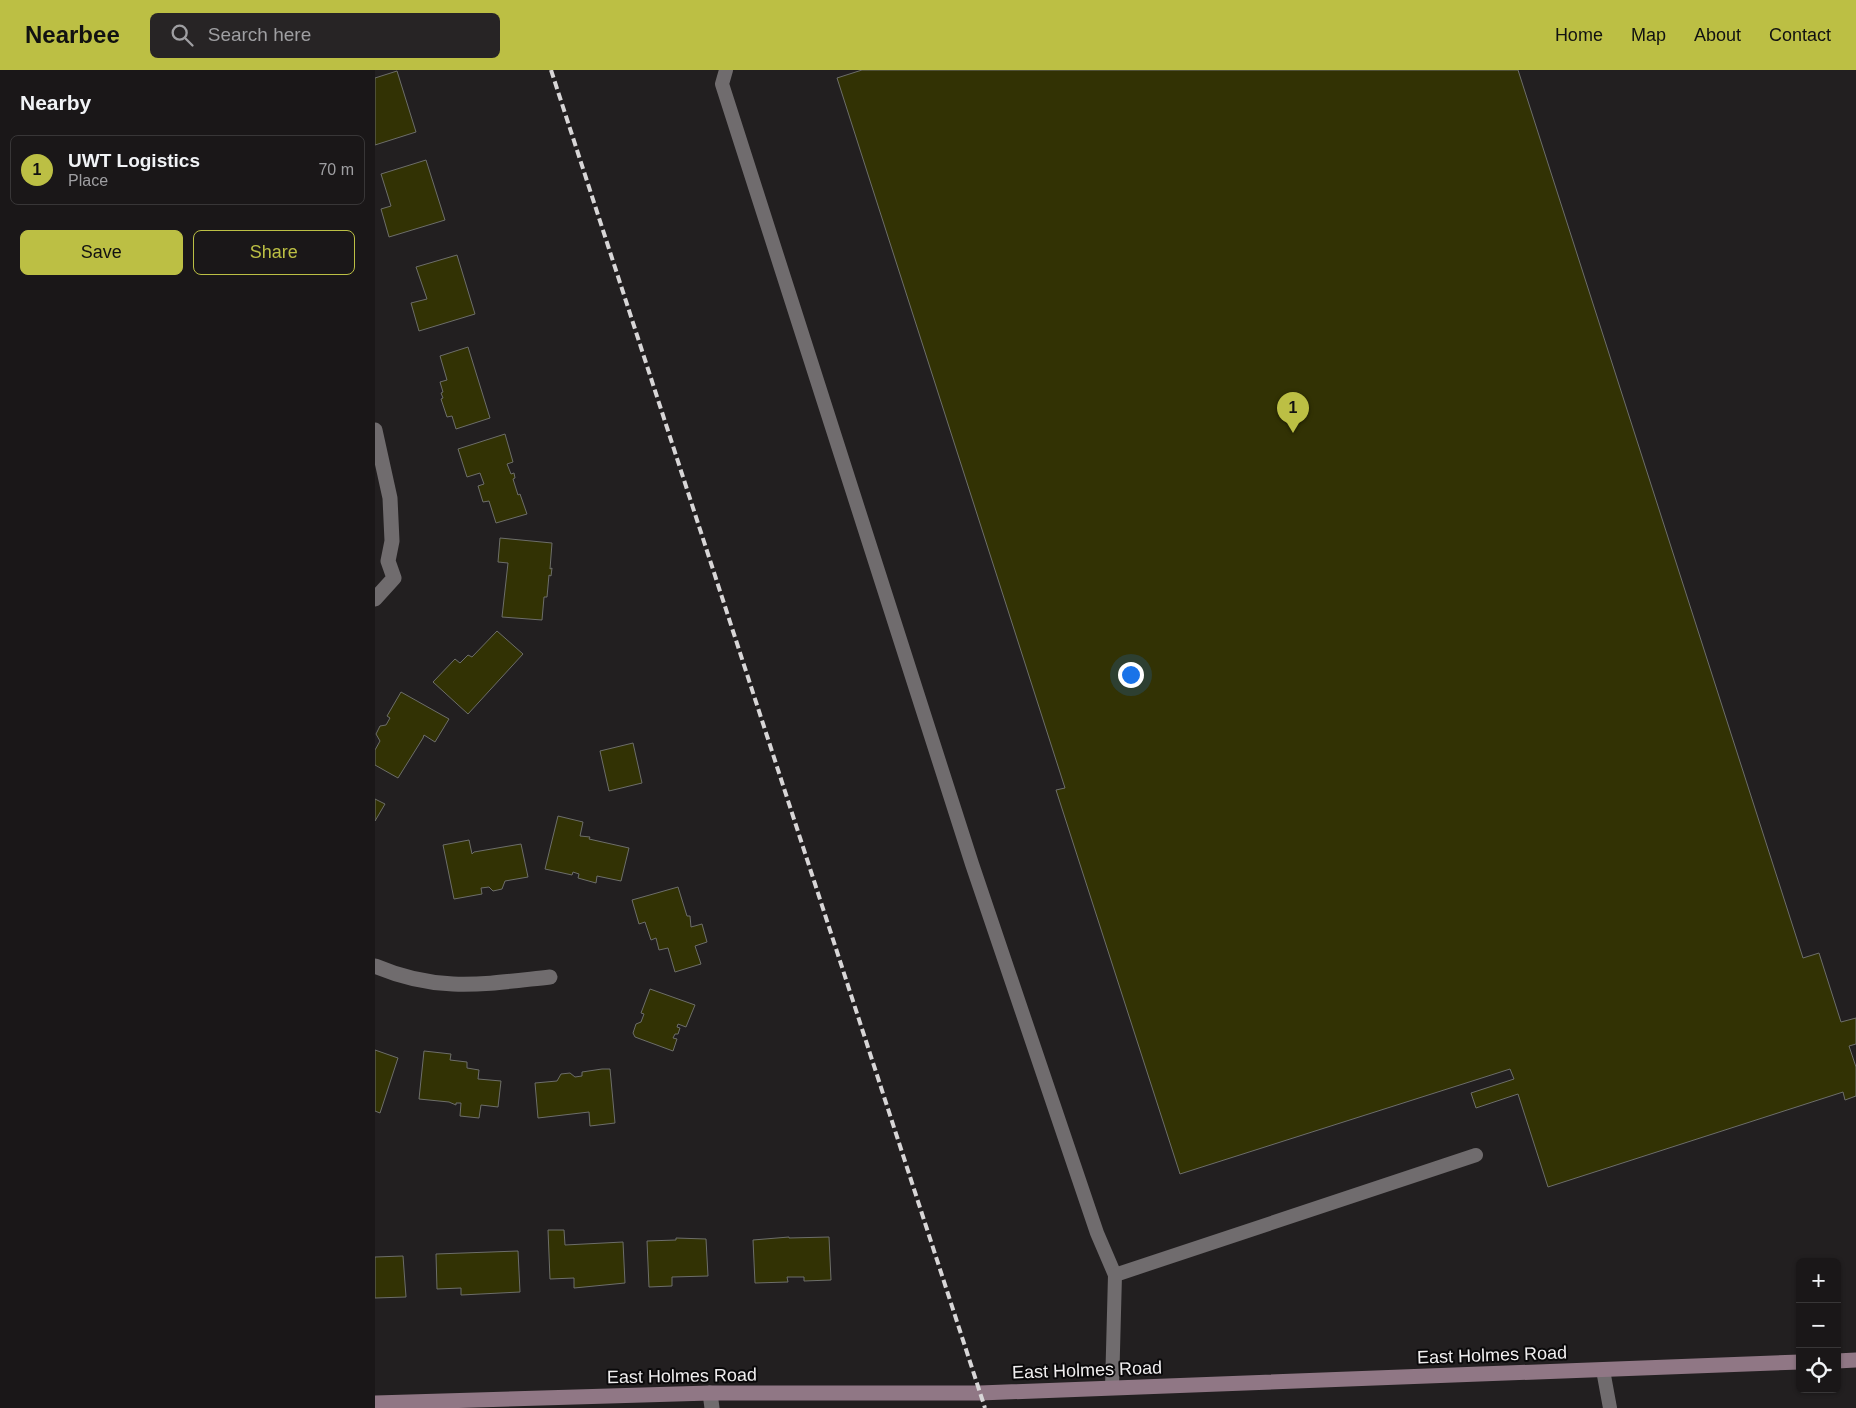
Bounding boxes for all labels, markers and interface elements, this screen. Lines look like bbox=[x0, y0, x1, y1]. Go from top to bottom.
search box bbox=[150, 13, 500, 58]
text: Nearbee bbox=[25, 21, 120, 48]
icon: search bbox=[168, 21, 196, 49]
text: Search here bbox=[208, 24, 311, 45]
text: Home bbox=[1555, 25, 1603, 45]
text: Map bbox=[1631, 25, 1666, 45]
text: About bbox=[1694, 25, 1741, 45]
text: Contact bbox=[1769, 25, 1831, 45]
text: Nearby bbox=[20, 91, 91, 114]
text: UWT Logistics bbox=[68, 150, 200, 171]
text: 1 bbox=[33, 161, 41, 178]
text: 70 m bbox=[318, 161, 354, 178]
text: Place bbox=[68, 172, 108, 189]
button: Save bbox=[20, 230, 183, 275]
button: Share bbox=[193, 230, 355, 275]
pin: 1 bbox=[1277, 392, 1309, 433]
your location bbox=[1118, 662, 1144, 688]
map controls bbox=[1796, 1258, 1841, 1393]
button: + bbox=[1796, 1258, 1841, 1303]
button: − bbox=[1796, 1303, 1841, 1348]
street label: East Holmes Road bbox=[1417, 1342, 1567, 1368]
button: locate bbox=[1796, 1348, 1841, 1393]
street label: East Holmes Road bbox=[1012, 1357, 1162, 1383]
street label: East Holmes Road bbox=[607, 1365, 757, 1387]

